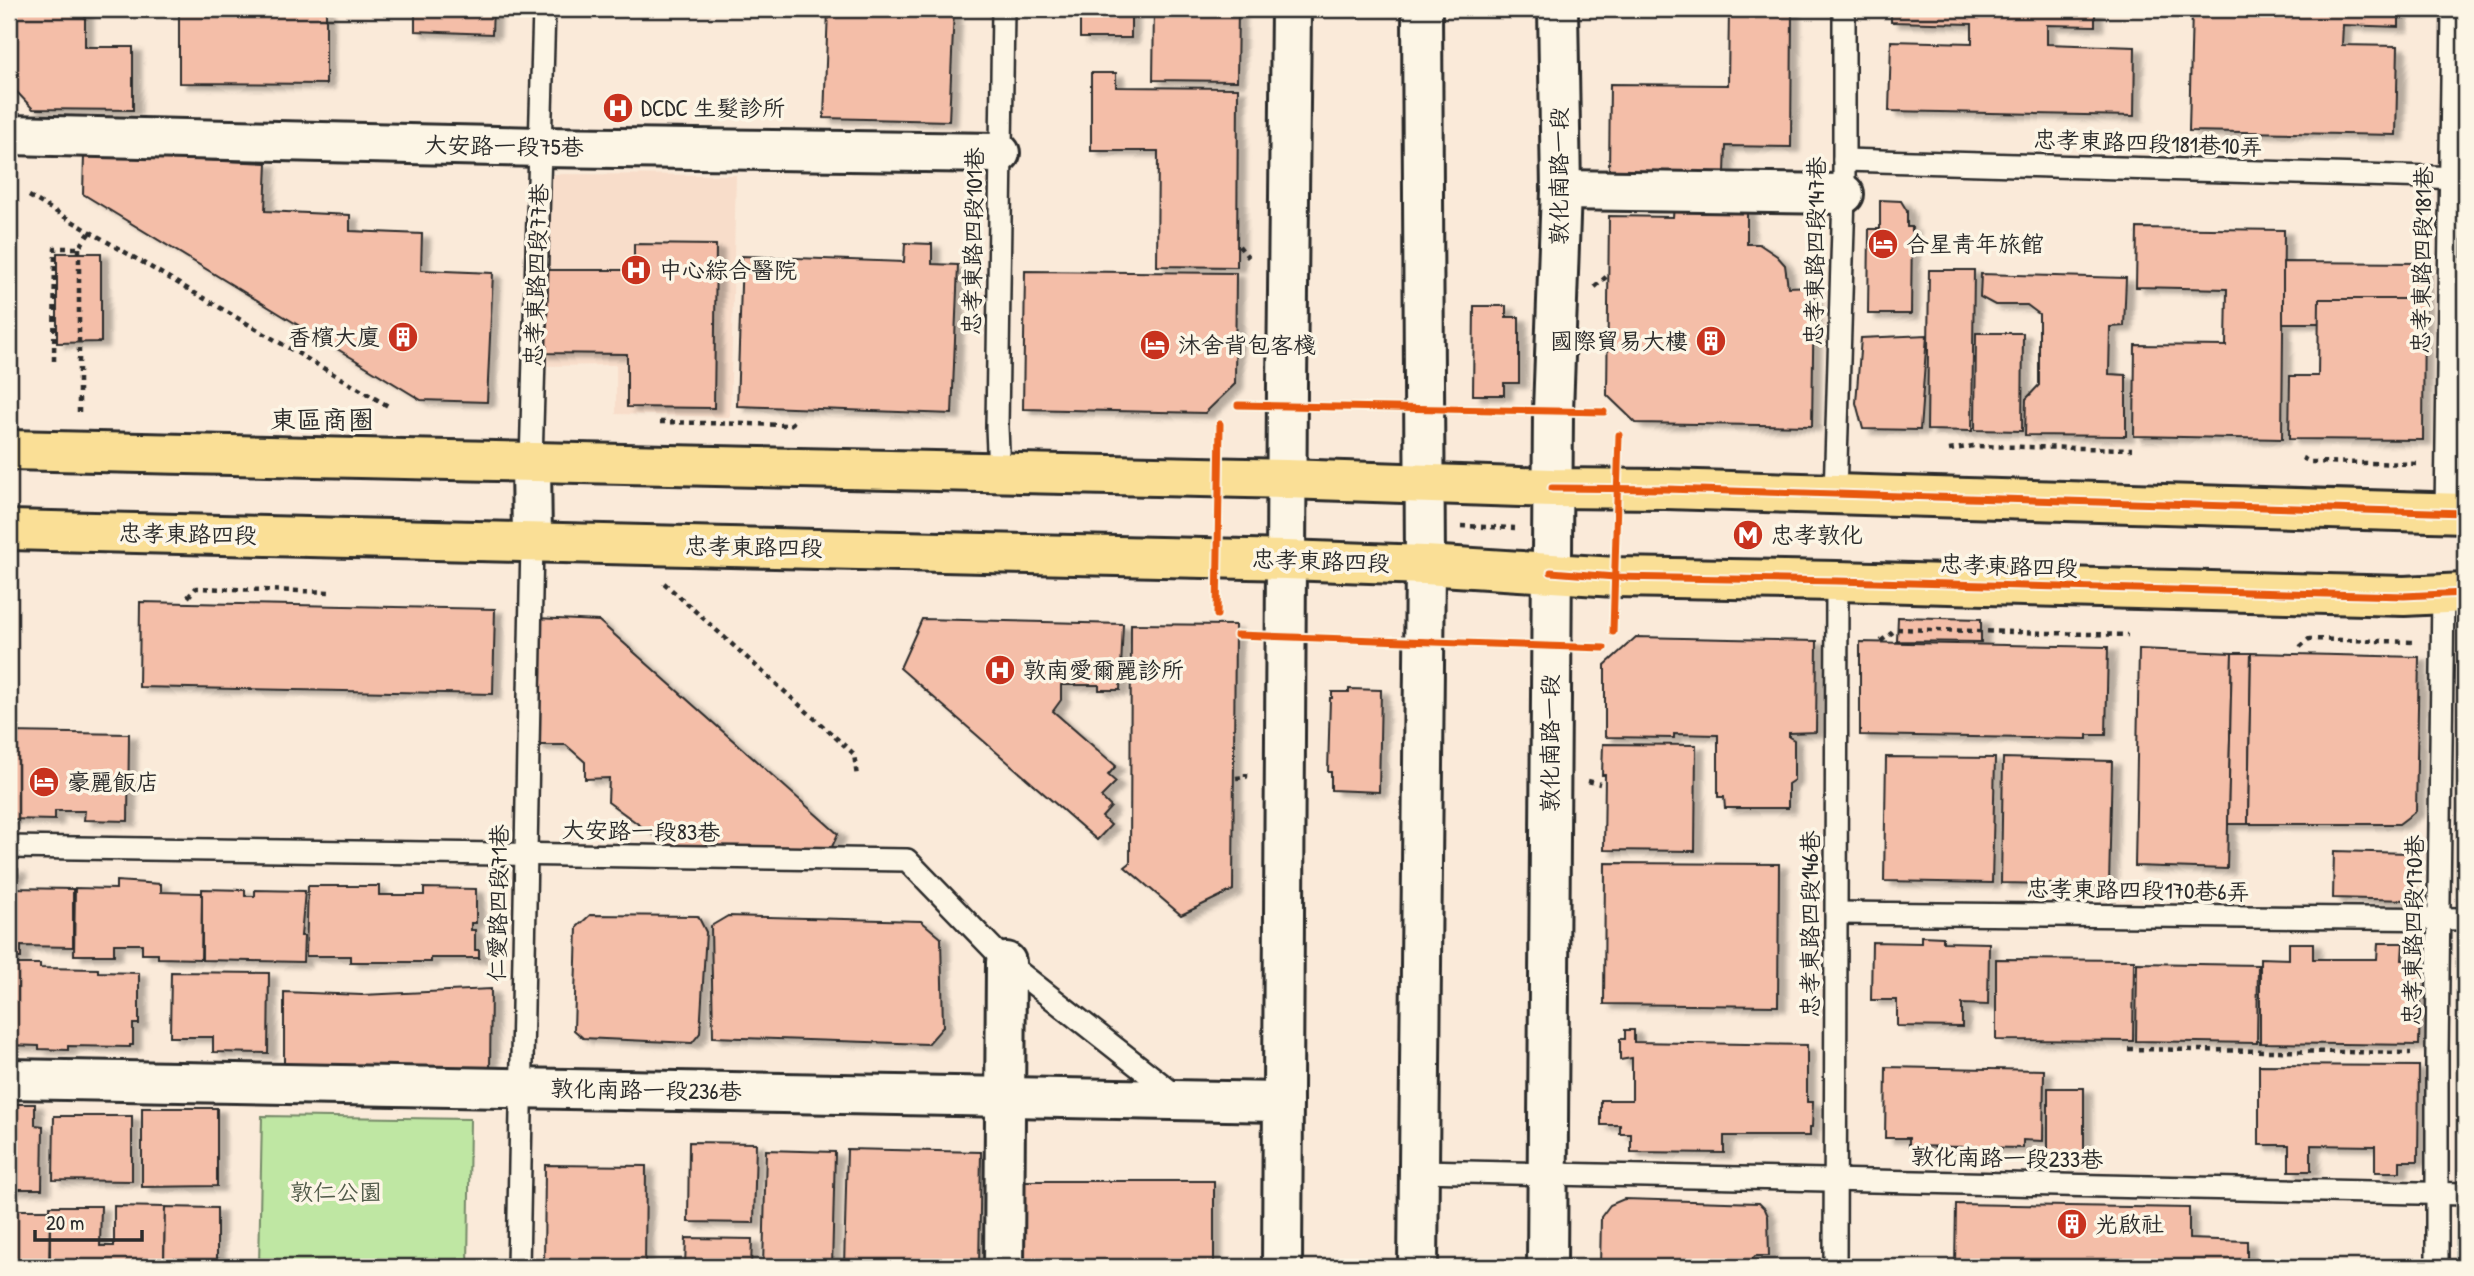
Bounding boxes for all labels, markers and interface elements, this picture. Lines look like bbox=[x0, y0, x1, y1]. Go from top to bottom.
hospital icon: DCDC 生髮診所 bbox=[601, 91, 635, 125]
place label: DCDC 生髮診所 bbox=[641, 92, 785, 123]
street label: 敦化南路一段 bbox=[1543, 107, 1574, 245]
street label: 忠孝東路四段181巷10弄 bbox=[2033, 123, 2263, 162]
street label: 大安路一段75巷 bbox=[424, 129, 585, 162]
street label: 忠孝東路四段101巷 bbox=[955, 146, 990, 335]
street label: 忠孝東路四段147巷 bbox=[1797, 155, 1832, 346]
street label: 忠孝東路四段181巷 bbox=[2404, 165, 2439, 354]
street label: 忠孝東路四段77巷 bbox=[517, 182, 554, 367]
hotel icon: 合星青年旅館 bbox=[1866, 227, 1900, 261]
place label: 合星青年旅館 bbox=[1906, 228, 2044, 259]
hospital icon: 中心綜合醫院 bbox=[619, 253, 653, 287]
place label: 中心綜合醫院 bbox=[659, 254, 797, 285]
building icon: 香檳大廈 bbox=[386, 320, 420, 354]
place label: 香檳大廈 bbox=[288, 321, 380, 352]
building icon: 國際貿易大樓 bbox=[1694, 324, 1728, 358]
place label: 國際貿易大樓 bbox=[1550, 325, 1688, 356]
hotel icon: 沐舍背包客棧 bbox=[1138, 328, 1172, 362]
place label: 沐舍背包客棧 bbox=[1178, 329, 1316, 360]
district label: 東區商圈 bbox=[270, 402, 374, 437]
street label: 忠孝東路四段 bbox=[119, 517, 257, 550]
metro station icon: 忠孝敦化 bbox=[1731, 518, 1765, 552]
place label: 忠孝敦化 bbox=[1771, 519, 1863, 550]
street label: 忠孝東路四段 bbox=[685, 530, 823, 563]
street label: 忠孝東路四段 bbox=[1252, 543, 1391, 578]
street label: 忠孝東路四段 bbox=[1940, 548, 2079, 583]
hospital icon: 敦南愛爾麗診所 bbox=[983, 653, 1017, 687]
place label: 敦南愛爾麗診所 bbox=[1023, 654, 1184, 685]
street label: 敦化南路一段 bbox=[1534, 674, 1565, 812]
hotel icon: 豪麗飯店 bbox=[27, 765, 61, 799]
place label: 豪麗飯店 bbox=[67, 766, 159, 797]
street label: 大安路一段83巷 bbox=[562, 814, 721, 847]
street label: 仁愛路四段71巷 bbox=[481, 823, 514, 982]
street label: 忠孝東路四段146巷 bbox=[1794, 829, 1825, 1018]
street label: 忠孝東路四段170巷 bbox=[2395, 833, 2430, 1026]
street label: 忠孝東路四段170巷6弄 bbox=[2026, 872, 2250, 907]
street label: 敦化南路一段236巷 bbox=[550, 1072, 743, 1107]
street label: 敦化南路一段233巷 bbox=[1911, 1140, 2104, 1175]
park label: 敦仁公園 bbox=[290, 1176, 382, 1207]
scale bar bbox=[35, 1199, 142, 1243]
building icon: 光啟社 bbox=[2055, 1207, 2089, 1241]
text: 20 m bbox=[46, 1208, 84, 1237]
place label: 光啟社 bbox=[2095, 1208, 2164, 1239]

